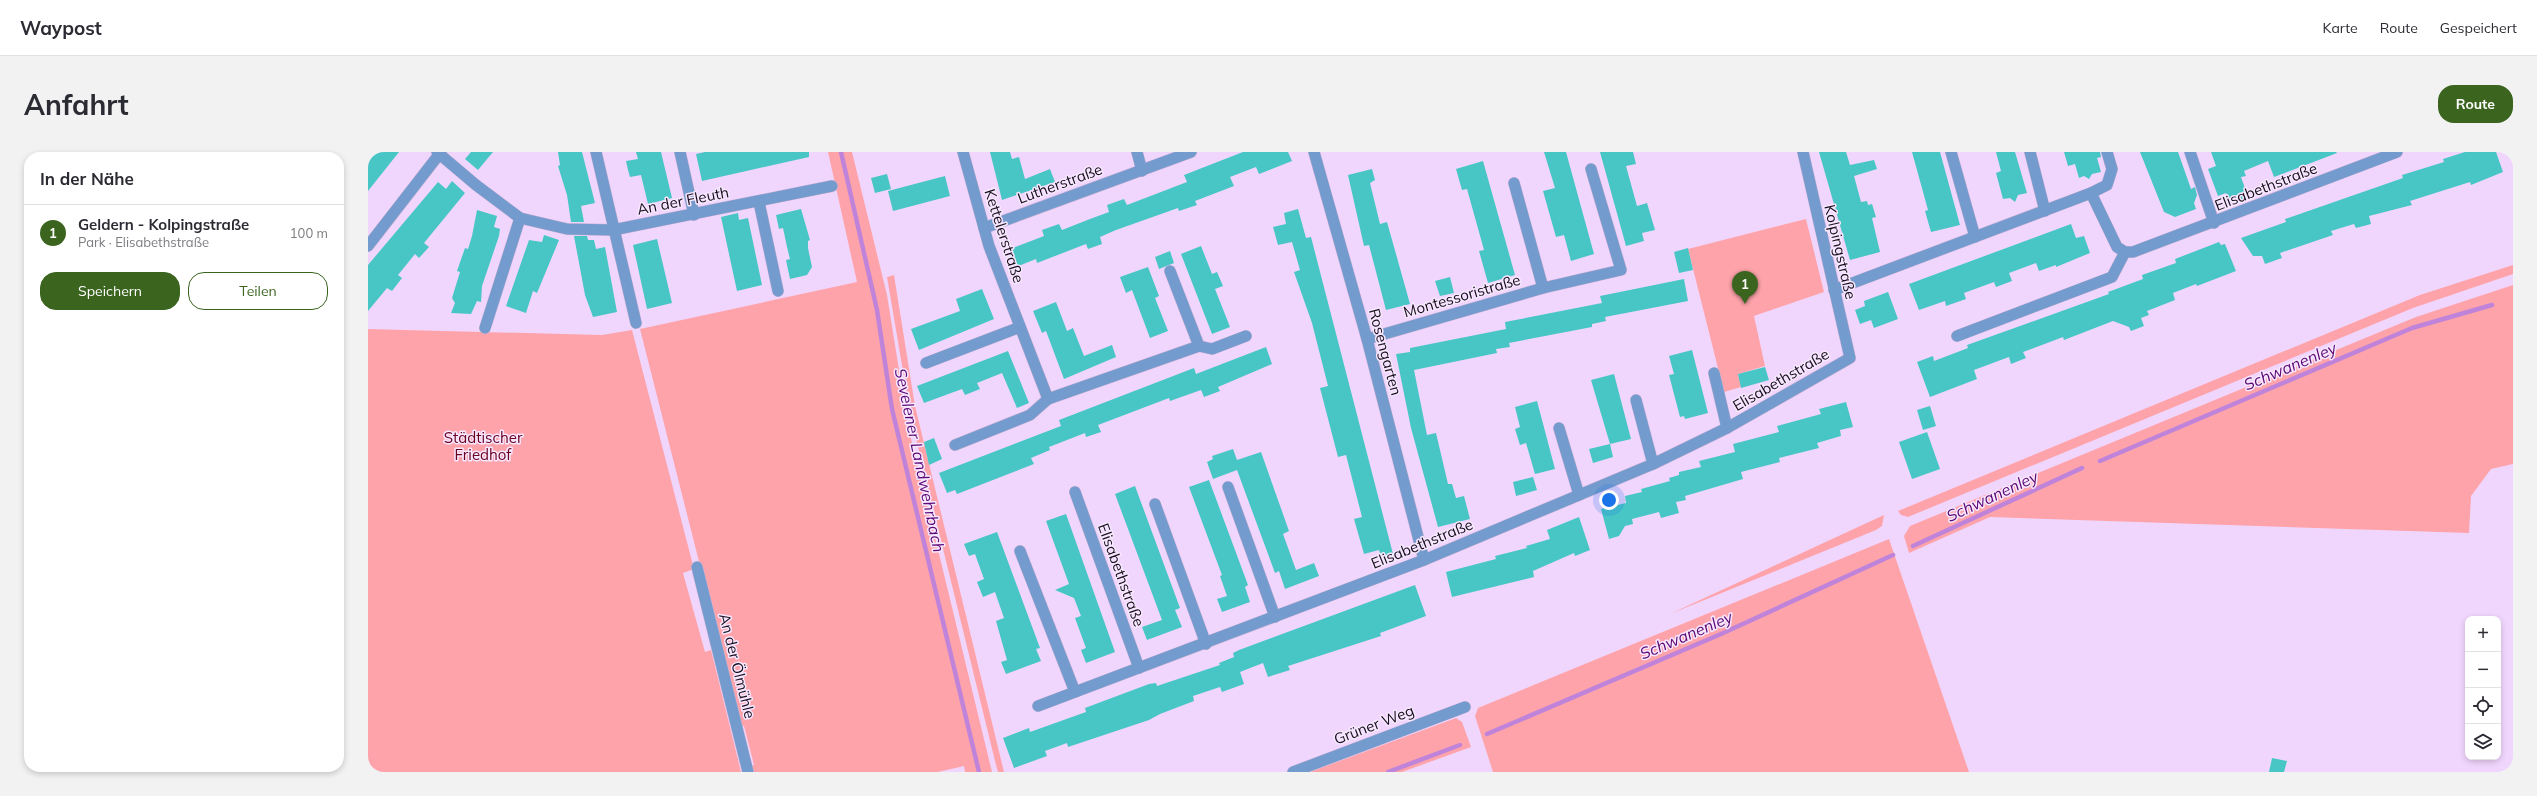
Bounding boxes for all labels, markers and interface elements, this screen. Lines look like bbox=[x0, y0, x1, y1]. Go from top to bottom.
text: Waypost bbox=[20, 16, 102, 40]
text: Karte bbox=[2323, 19, 2358, 37]
text: Route bbox=[2380, 19, 2418, 37]
text: Gespeichert bbox=[2440, 19, 2517, 37]
button: Route bbox=[2438, 85, 2513, 123]
text: Anfahrt bbox=[24, 87, 129, 122]
street label: Elisabethstraße bbox=[2212, 158, 2320, 215]
street label: Lutherstraße bbox=[1015, 159, 1105, 208]
text: In der Nähe bbox=[40, 168, 134, 189]
street label: An der Fleuth bbox=[635, 182, 730, 219]
street label: Kettelerstraße bbox=[980, 186, 1029, 285]
street label: Kolpingstraße bbox=[1820, 203, 1861, 301]
text: Geldern - Kolpingstraße bbox=[78, 215, 249, 234]
text: 1 bbox=[49, 225, 57, 241]
text: 100 m bbox=[290, 225, 328, 241]
text: Park · Elisabethstraße bbox=[78, 234, 209, 250]
street label: Montessoristraße bbox=[1401, 270, 1522, 321]
pin: 1 bbox=[1732, 271, 1758, 304]
button: Speichern bbox=[40, 272, 180, 310]
button: Teilen bbox=[188, 272, 328, 310]
street label: Rosengarten bbox=[1365, 306, 1406, 397]
water label: Schwanenley bbox=[2241, 337, 2340, 395]
street label: Elisabethstraße bbox=[1729, 344, 1832, 415]
water label: Sevelener Landwehrbach bbox=[891, 366, 949, 554]
park label: Städtischer Friedhof bbox=[444, 428, 523, 464]
water label: Schwanenley bbox=[1943, 466, 2041, 526]
your location bbox=[1599, 490, 1619, 510]
street label: Elisabethstraße bbox=[1368, 514, 1476, 573]
street label: Elisabethstraße bbox=[1094, 521, 1149, 629]
water label: Schwanenley bbox=[1637, 606, 1736, 664]
street label: An der Ölmühle bbox=[715, 611, 760, 720]
map controls bbox=[2465, 616, 2501, 760]
button: + bbox=[2465, 616, 2501, 652]
button: − bbox=[2465, 652, 2501, 688]
button: locate bbox=[2465, 688, 2501, 724]
street label: Grüner Weg bbox=[1331, 701, 1417, 749]
button: layers bbox=[2465, 724, 2501, 760]

